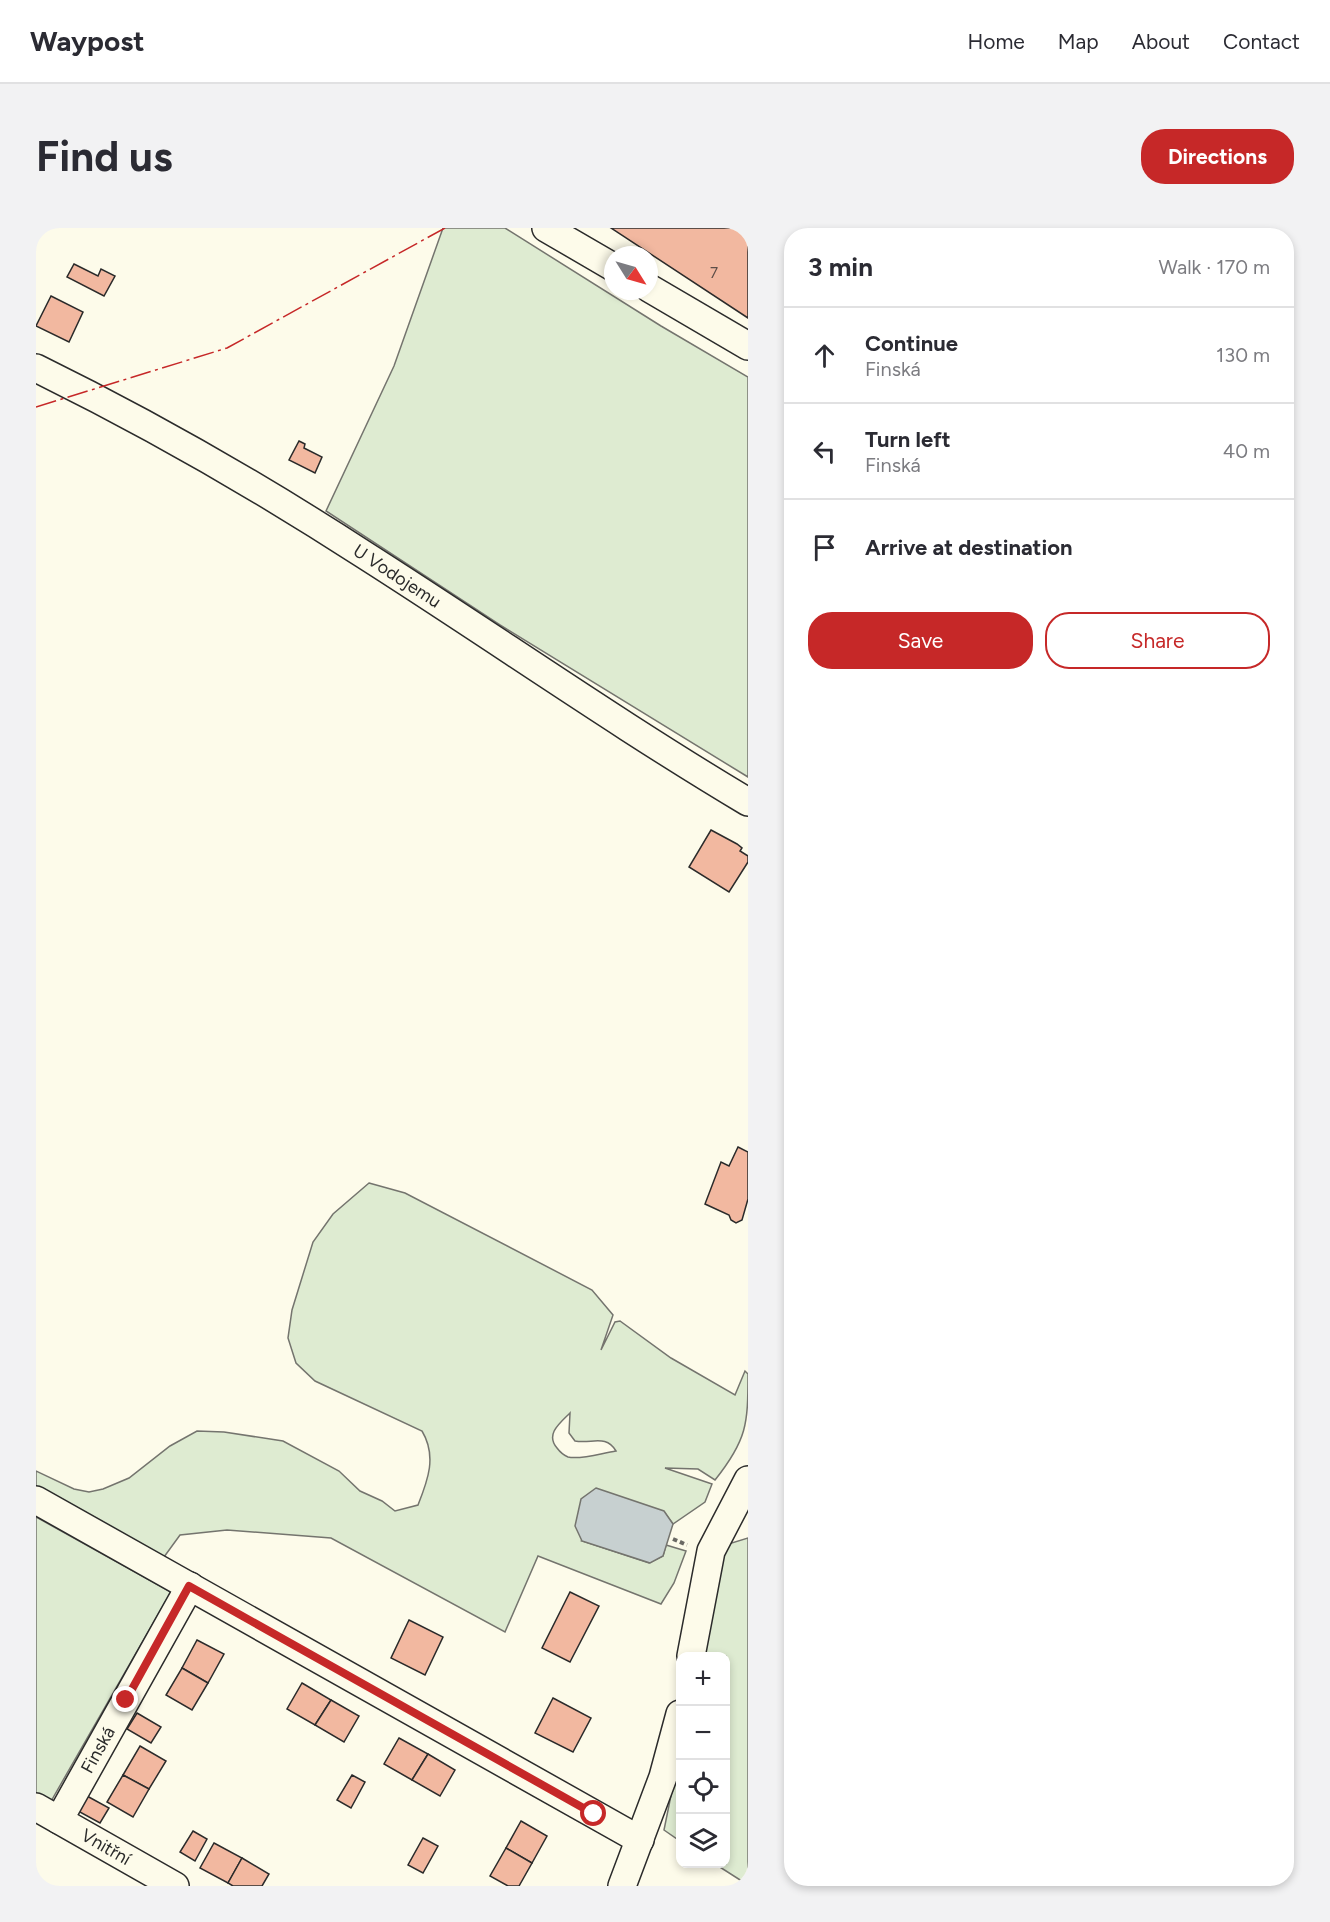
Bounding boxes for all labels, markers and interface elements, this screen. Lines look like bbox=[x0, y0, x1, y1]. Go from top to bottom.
text: Waypost bbox=[30, 24, 144, 58]
text: Home bbox=[968, 29, 1025, 54]
text: Map bbox=[1058, 29, 1099, 54]
text: About bbox=[1132, 29, 1190, 54]
text: Contact bbox=[1223, 29, 1300, 54]
button: Directions bbox=[1141, 129, 1294, 184]
text: Find us bbox=[36, 131, 173, 182]
north arrow bbox=[604, 246, 658, 300]
text: 3 min bbox=[808, 251, 873, 283]
text: Walk · 170 m bbox=[1159, 255, 1270, 279]
house number: 7 bbox=[710, 264, 718, 282]
text: Continue bbox=[865, 330, 958, 357]
icon: ahead bbox=[808, 339, 841, 372]
text: 130 m bbox=[1216, 343, 1270, 367]
text: Finská bbox=[865, 357, 921, 381]
text: Turn left bbox=[865, 426, 951, 453]
icon: left bbox=[808, 435, 841, 468]
text: 40 m bbox=[1223, 439, 1270, 463]
text: Finská bbox=[865, 453, 921, 477]
icon: arrive bbox=[808, 531, 841, 564]
text: Arrive at destination bbox=[865, 534, 1073, 561]
street label: U Vodojemu bbox=[349, 539, 445, 613]
button: Save bbox=[808, 612, 1033, 669]
button: Share bbox=[1045, 612, 1270, 669]
map controls bbox=[676, 1652, 730, 1868]
button: + bbox=[676, 1652, 730, 1706]
route end bbox=[112, 1686, 138, 1712]
button: − bbox=[676, 1706, 730, 1760]
street label: Finská bbox=[76, 1723, 120, 1777]
button: locate bbox=[676, 1760, 730, 1814]
route start bbox=[580, 1800, 606, 1826]
button: layers bbox=[676, 1814, 730, 1868]
street label: Vnitřní bbox=[77, 1824, 135, 1870]

